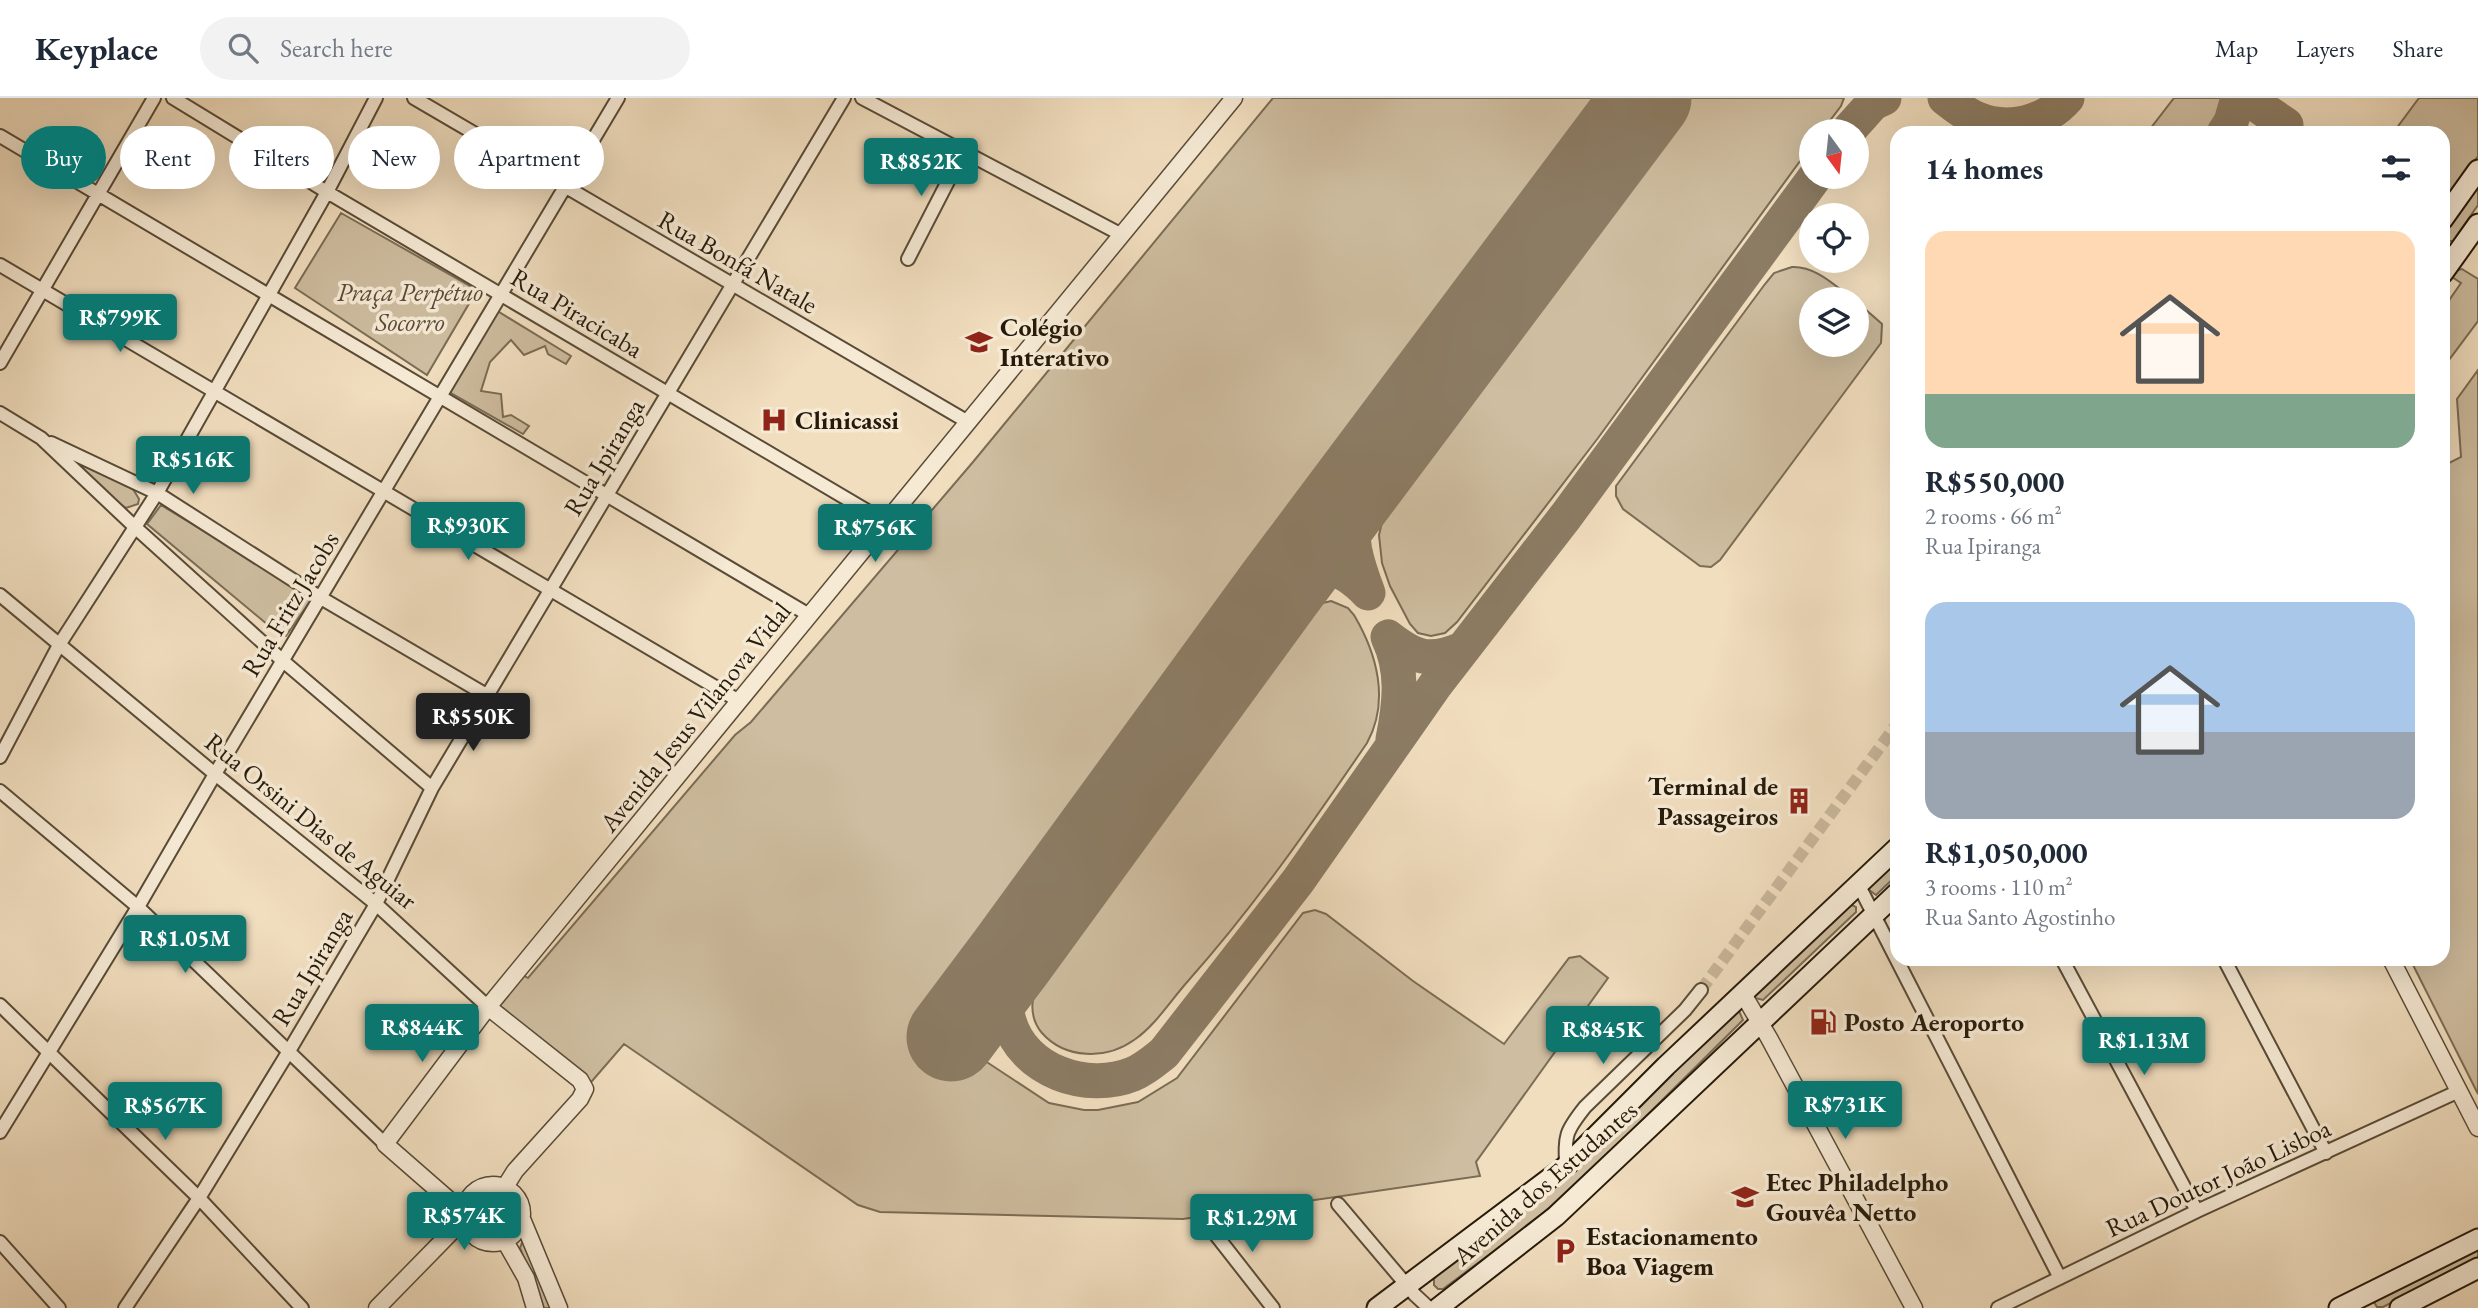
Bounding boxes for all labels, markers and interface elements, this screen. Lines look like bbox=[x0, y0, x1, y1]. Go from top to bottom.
search box bbox=[200, 17, 690, 80]
text: Keyplace bbox=[35, 27, 158, 70]
icon: search bbox=[224, 29, 262, 67]
text: Search here bbox=[280, 31, 393, 65]
text: Map bbox=[2215, 33, 2258, 64]
text: Layers bbox=[2296, 33, 2355, 64]
text: Share bbox=[2393, 33, 2443, 64]
north arrow bbox=[1799, 119, 1869, 189]
map controls bbox=[1799, 119, 1869, 357]
chip: Buy bbox=[21, 126, 106, 189]
chip: Rent bbox=[120, 126, 215, 189]
chip: Filters bbox=[229, 126, 334, 189]
chip: New bbox=[348, 126, 440, 189]
chip: Apartment bbox=[454, 126, 604, 189]
pin: R$852K bbox=[864, 139, 978, 198]
text: R$852K bbox=[880, 146, 962, 176]
text: 14 homes bbox=[1925, 149, 2043, 188]
icon: filters bbox=[2377, 149, 2415, 187]
street label: Rua Bonfá Natale bbox=[652, 203, 824, 321]
button: locate bbox=[1799, 203, 1869, 273]
street label: Rua Piracicaba bbox=[505, 260, 650, 366]
park label: Praça Perpétuo Socorro bbox=[337, 275, 483, 339]
icon: home bbox=[2107, 276, 2233, 402]
button: layers bbox=[1799, 287, 1869, 357]
pin: R$799K bbox=[63, 294, 177, 354]
text: R$799K bbox=[79, 302, 161, 332]
place label: Colégio Interativo bbox=[1000, 310, 1109, 374]
school or university icon: Colégio Interativo bbox=[964, 327, 994, 357]
street label: Rua Ipiranga bbox=[556, 392, 653, 522]
place label: Clinicassi bbox=[795, 403, 899, 437]
hospital icon: Clinicassi bbox=[759, 405, 789, 435]
pin: R$516K bbox=[136, 436, 250, 496]
text: R$516K bbox=[152, 444, 234, 474]
text: R$550,000 bbox=[1925, 462, 2064, 501]
text: 2 rooms · 66 m² bbox=[1925, 501, 2062, 531]
pin: R$930K bbox=[411, 503, 525, 562]
pin: R$756K bbox=[818, 504, 932, 564]
text: R$930K bbox=[427, 510, 509, 540]
text: R$756K bbox=[834, 512, 916, 542]
street label: Rua Fritz Jacobs bbox=[233, 525, 347, 683]
text: Rua Ipiranga bbox=[1925, 531, 2041, 561]
street label: Avenida Jesus Vilanova Vidal bbox=[591, 595, 798, 840]
icon: home bbox=[2107, 647, 2233, 773]
pin: R$550K bbox=[416, 694, 530, 753]
text: R$550K bbox=[432, 701, 514, 731]
street label: Rua Orsini Dias de Aguiar bbox=[198, 725, 424, 917]
place label: Terminal de Passageiros bbox=[1648, 769, 1778, 833]
building icon: Terminal de Passageiros bbox=[1784, 786, 1814, 816]
text: R$1,050,000 bbox=[1925, 833, 2088, 872]
text: 3 rooms · 110 m² bbox=[1925, 872, 2073, 902]
street label: Rua Ipiranga bbox=[264, 902, 361, 1032]
text: Rua Santo Agostinho bbox=[1925, 902, 2116, 932]
pin: R$1.05M bbox=[120, 916, 250, 975]
text: R$1.05M bbox=[139, 923, 231, 953]
pin: R$844K bbox=[365, 1004, 479, 1064]
place label: Posto Aeroporto bbox=[1844, 1005, 2024, 1039]
pin: R$845K bbox=[1546, 1006, 1660, 1066]
fuel station icon: Posto Aeroporto bbox=[1808, 1007, 1838, 1037]
text: R$844K bbox=[381, 1012, 463, 1042]
text: R$845K bbox=[1562, 1014, 1644, 1044]
pin: R$1.13M bbox=[2079, 1018, 2209, 1077]
text: R$1.13M bbox=[2098, 1025, 2190, 1055]
pin: R$567K bbox=[108, 1082, 222, 1142]
pin: R$731K bbox=[1788, 1082, 1902, 1141]
text: R$731K bbox=[1804, 1089, 1886, 1119]
text: R$567K bbox=[124, 1090, 206, 1120]
street label: Avenida dos Estudantes bbox=[1445, 1093, 1645, 1273]
street label: Rua Doutor João Lisboa bbox=[2100, 1111, 2337, 1245]
place label: Etec Philadelpho Gouvêa Netto bbox=[1766, 1165, 1948, 1229]
school or university icon: Etec Philadelpho Gouvêa Netto bbox=[1730, 1182, 1760, 1212]
pin: R$574K bbox=[407, 1192, 521, 1252]
pin: R$1.29M bbox=[1187, 1194, 1317, 1254]
text: R$574K bbox=[423, 1200, 505, 1230]
text: R$1.29M bbox=[1206, 1202, 1298, 1232]
place label: Estacionamento Boa Viagem bbox=[1586, 1219, 1758, 1283]
parking icon: Estacionamento Boa Viagem bbox=[1550, 1236, 1580, 1266]

